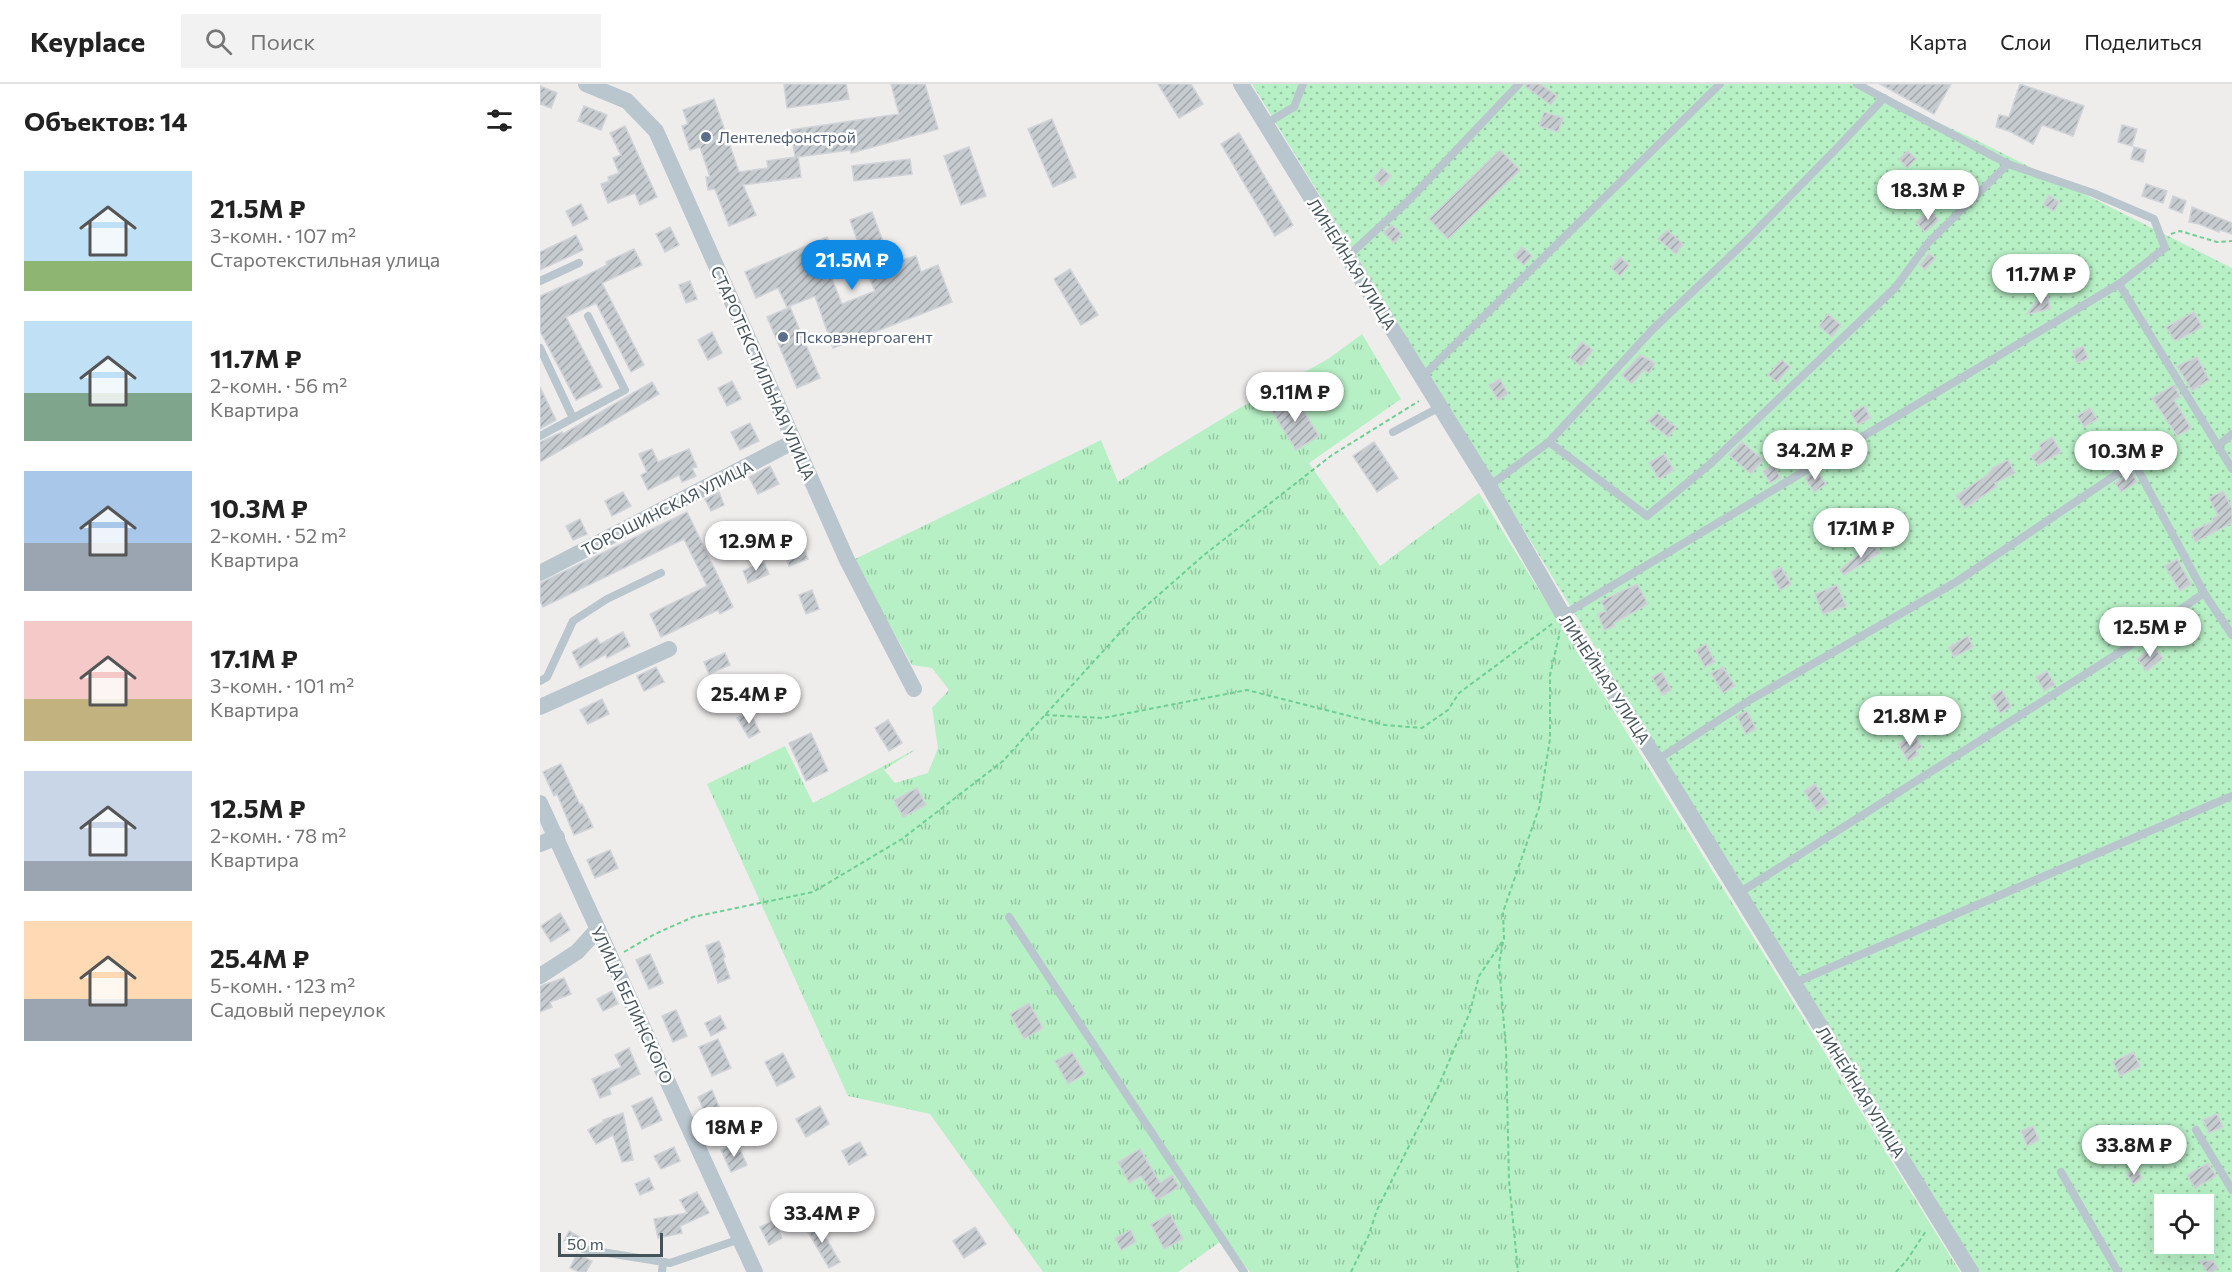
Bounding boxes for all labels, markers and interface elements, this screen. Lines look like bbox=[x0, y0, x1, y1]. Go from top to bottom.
search box bbox=[181, 14, 601, 68]
text: Keyplace bbox=[30, 24, 145, 58]
icon: search bbox=[202, 25, 235, 58]
text: Поиск bbox=[250, 28, 315, 55]
text: Карта bbox=[1909, 29, 1967, 54]
text: Слои bbox=[2000, 29, 2051, 54]
text: Поделиться bbox=[2084, 29, 2202, 54]
icon: filters bbox=[483, 104, 516, 137]
text: Объектов: 14 bbox=[24, 105, 188, 136]
place label: Лентелефонстрой bbox=[718, 127, 856, 146]
marker: Лентелефонстрой bbox=[699, 130, 713, 144]
pin: 18.3M ₽ bbox=[1873, 170, 1983, 221]
text: 18.3M ₽ bbox=[1891, 177, 1965, 201]
text: 21.5M ₽ bbox=[210, 192, 306, 223]
icon: home bbox=[72, 195, 144, 267]
street label: ЛИНЕЙНАЯ УЛИЦА bbox=[1304, 195, 1401, 333]
text: 3-комн. · 107 m² bbox=[210, 223, 356, 247]
pin: 21.5M ₽ bbox=[797, 240, 907, 291]
text: Старотекстильная улица bbox=[210, 247, 440, 271]
text: 21.5M ₽ bbox=[815, 247, 889, 271]
pin: 11.7M ₽ bbox=[1986, 254, 2096, 305]
text: 11.7M ₽ bbox=[2006, 261, 2076, 285]
street label: СТАРОТЕКСТИЛЬНАЯ УЛИЦА bbox=[708, 263, 819, 483]
place label: Псковэнергоагент bbox=[795, 327, 933, 346]
marker: Псковэнергоагент bbox=[776, 330, 790, 344]
text: 11.7M ₽ bbox=[210, 342, 302, 373]
icon: home bbox=[72, 345, 144, 417]
pin: 9.11M ₽ bbox=[1240, 372, 1350, 423]
text: 2-комн. · 56 m² bbox=[210, 373, 347, 397]
text: 9.11M ₽ bbox=[1260, 379, 1330, 403]
text: Квартира bbox=[210, 397, 299, 421]
pin: 34.2M ₽ bbox=[1760, 430, 1870, 481]
pin: 10.3M ₽ bbox=[2071, 431, 2181, 482]
text: 34.2M ₽ bbox=[1777, 437, 1853, 461]
text: 10.3M ₽ bbox=[2088, 438, 2164, 462]
street label: ТОРОШИНСКАЯ УЛИЦА bbox=[578, 456, 756, 559]
text: 10.3M ₽ bbox=[210, 492, 308, 523]
icon: home bbox=[72, 495, 144, 567]
pin: 17.1M ₽ bbox=[1806, 508, 1916, 559]
text: 17.1M ₽ bbox=[1827, 515, 1895, 539]
pin: 12.9M ₽ bbox=[701, 521, 811, 572]
text: 2-комн. · 52 m² bbox=[210, 523, 346, 547]
text: 12.9M ₽ bbox=[719, 528, 793, 552]
text: Квартира bbox=[210, 547, 299, 571]
pin: 12.5M ₽ bbox=[2095, 607, 2205, 658]
street label: ЛИНЕЙНАЯ УЛИЦА bbox=[1556, 610, 1655, 747]
text: 12.5M ₽ bbox=[2113, 614, 2187, 638]
text: 17.1M ₽ bbox=[210, 642, 298, 673]
icon: home bbox=[72, 645, 144, 717]
text: 3-комн. · 101 m² bbox=[210, 673, 354, 697]
pin: 25.4M ₽ bbox=[694, 674, 804, 725]
text: 25.4M ₽ bbox=[711, 681, 787, 705]
pin: 21.8M ₽ bbox=[1855, 696, 1965, 747]
text: Квартира bbox=[210, 697, 299, 721]
text: 21.8M ₽ bbox=[1873, 703, 1947, 727]
text: 12.5M ₽ bbox=[210, 792, 306, 823]
icon: home bbox=[72, 795, 144, 867]
text: 2-комн. · 78 m² bbox=[210, 823, 346, 847]
text: Квартира bbox=[210, 847, 299, 871]
street label: УЛИЦА БЕЛИНСКОГО bbox=[588, 923, 677, 1086]
text: 25.4M ₽ bbox=[210, 942, 309, 973]
icon: home bbox=[72, 945, 144, 1017]
text: 5-комн. · 123 m² bbox=[210, 973, 355, 997]
text: Садовый переулок bbox=[210, 997, 386, 1021]
street label: ЛИНЕЙНАЯ УЛИЦА bbox=[1813, 1023, 1910, 1161]
pin: 18M ₽ bbox=[692, 1107, 776, 1158]
text: 18M ₽ bbox=[705, 1114, 763, 1138]
pin: 33.8M ₽ bbox=[2079, 1125, 2189, 1176]
text: 33.8M ₽ bbox=[2096, 1132, 2172, 1156]
pin: 33.4M ₽ bbox=[767, 1193, 877, 1244]
map controls bbox=[2154, 1194, 2214, 1254]
button: locate bbox=[2154, 1194, 2214, 1254]
text: 33.4M ₽ bbox=[784, 1200, 860, 1224]
scale bar bbox=[558, 1230, 663, 1258]
text: 50 m bbox=[567, 1234, 604, 1253]

